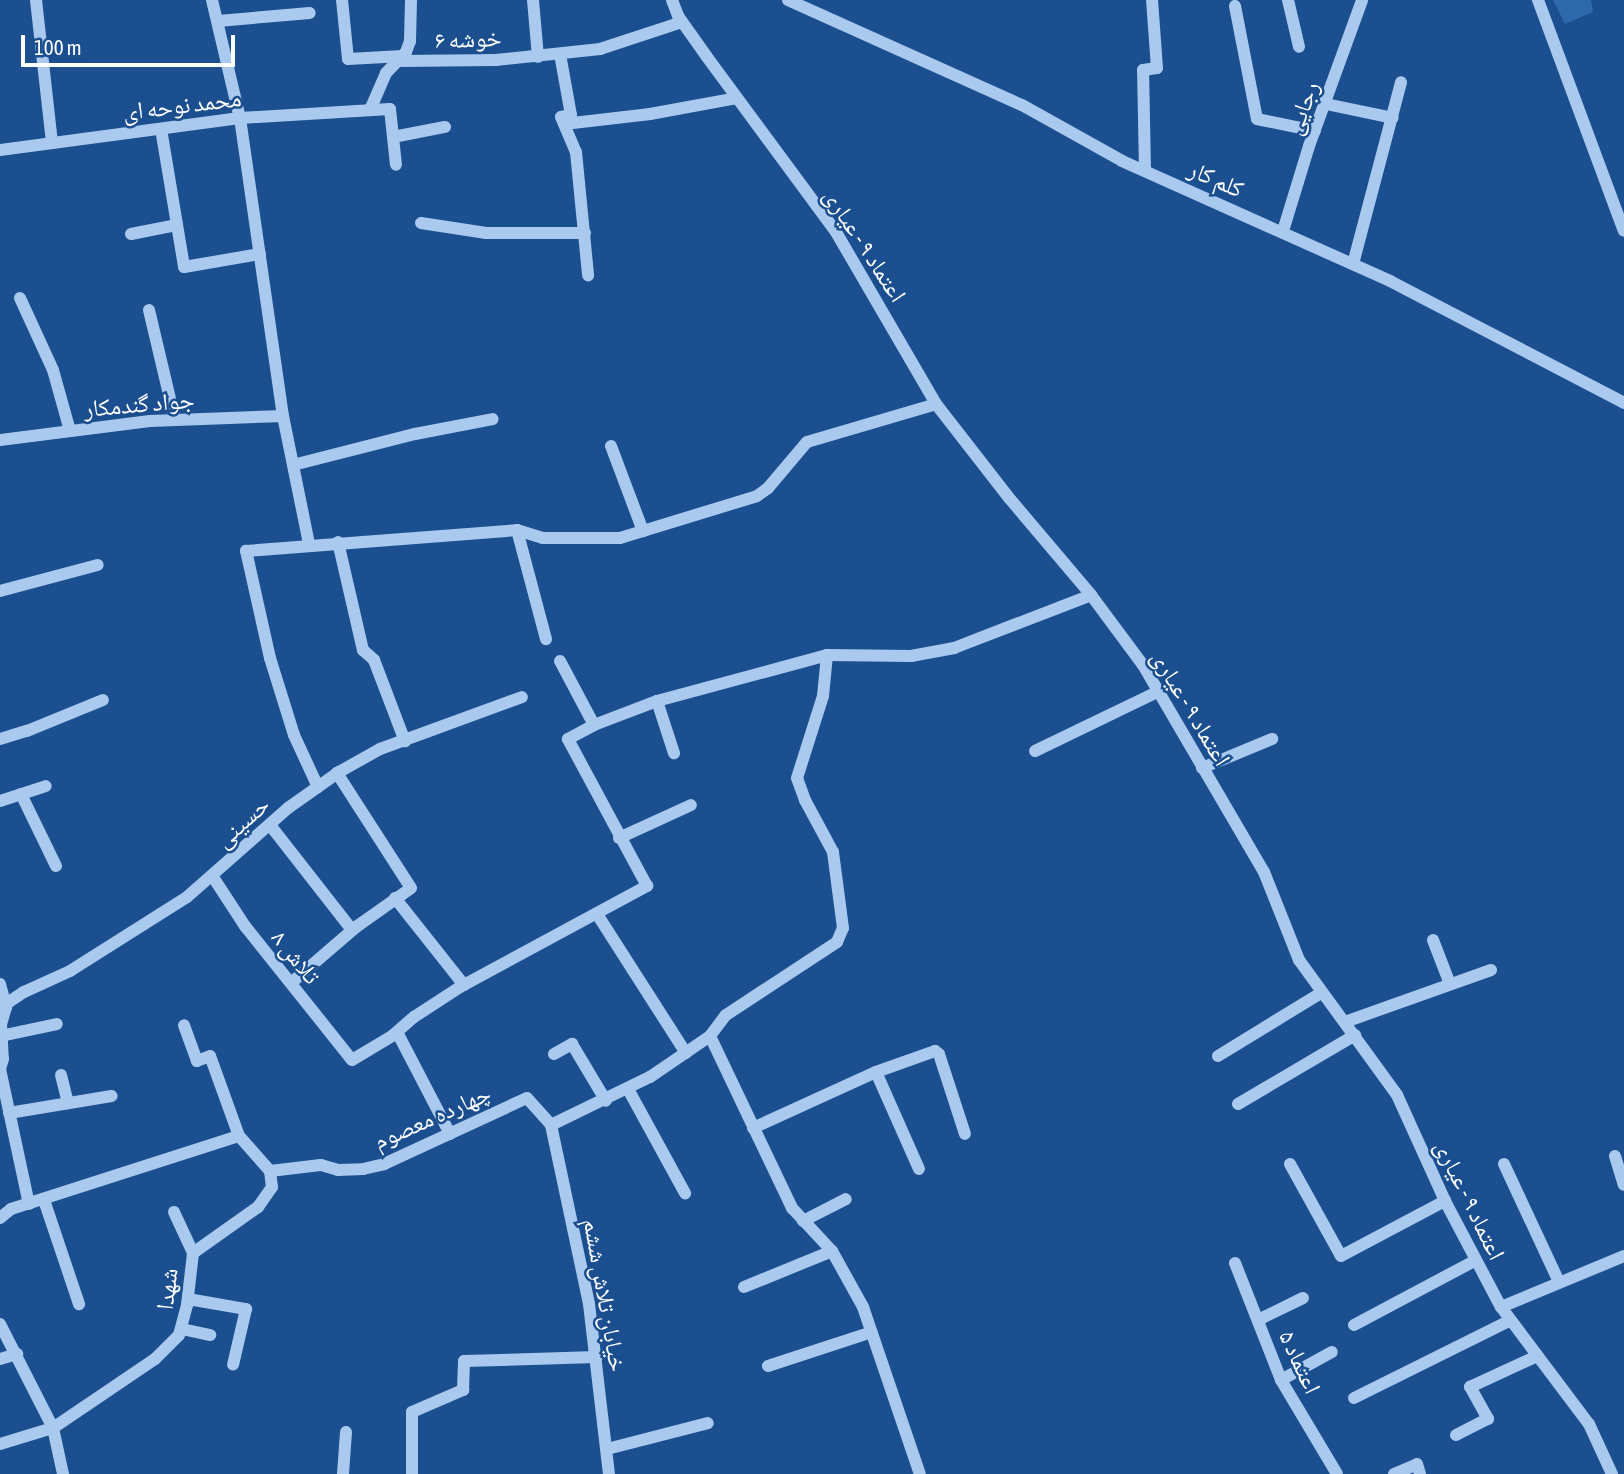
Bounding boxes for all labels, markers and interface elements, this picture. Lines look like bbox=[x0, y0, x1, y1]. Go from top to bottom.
scale bar bbox=[24, 21, 238, 65]
street label: خوشه ۶ bbox=[434, 23, 502, 55]
text: 100 m bbox=[34, 35, 82, 59]
street label: رجایی bbox=[1279, 77, 1325, 139]
street label: محمد نوحه ای bbox=[121, 83, 243, 127]
street label: کلم کار bbox=[1184, 154, 1248, 204]
street label: اعتماد ۹ - عیاری bbox=[818, 183, 912, 307]
street label: جواد گندمکار bbox=[82, 385, 196, 423]
street label: اعتماد ۹ - عیاری bbox=[1145, 645, 1237, 771]
street label: حسینی bbox=[209, 790, 275, 854]
street label: تلاش ۸ bbox=[266, 924, 326, 990]
street label: چهارده معصوم bbox=[369, 1078, 495, 1156]
street label: اعتماد ۹ - عیاری bbox=[1429, 1135, 1511, 1265]
street label: خیابان تلاش ششم bbox=[577, 1216, 633, 1374]
street label: شهدا bbox=[150, 1266, 184, 1312]
street label: اعتماد ۵ bbox=[1273, 1326, 1327, 1398]

